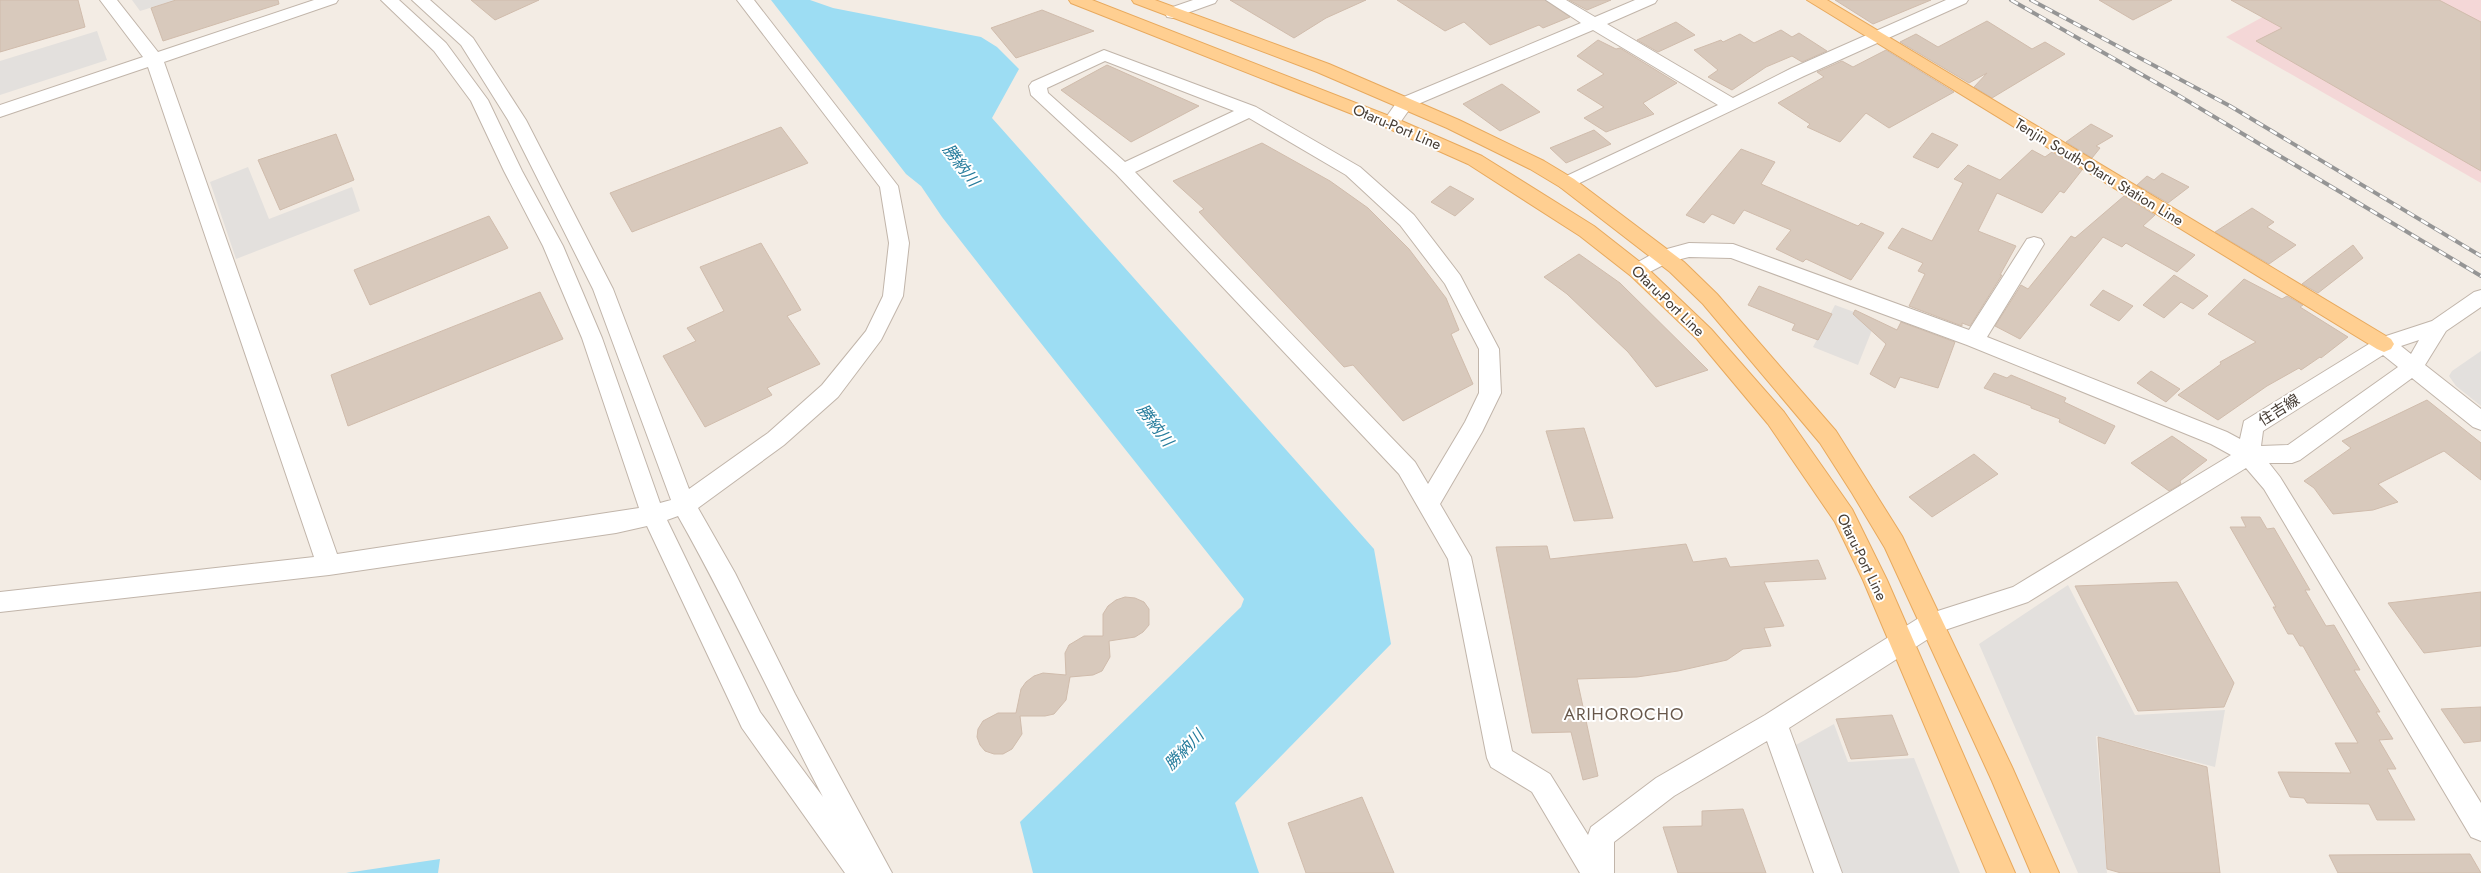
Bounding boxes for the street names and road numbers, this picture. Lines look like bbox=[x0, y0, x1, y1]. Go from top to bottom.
street label: Otaru-Port Line bbox=[1349, 98, 1445, 156]
street label: Tenjin South-Otaru Station Line bbox=[2010, 113, 2188, 231]
street label: Otaru-Port Line bbox=[1626, 260, 1710, 342]
street label: 住吉線 bbox=[2254, 389, 2304, 431]
street label: Otaru-Port Line bbox=[1831, 510, 1893, 604]

